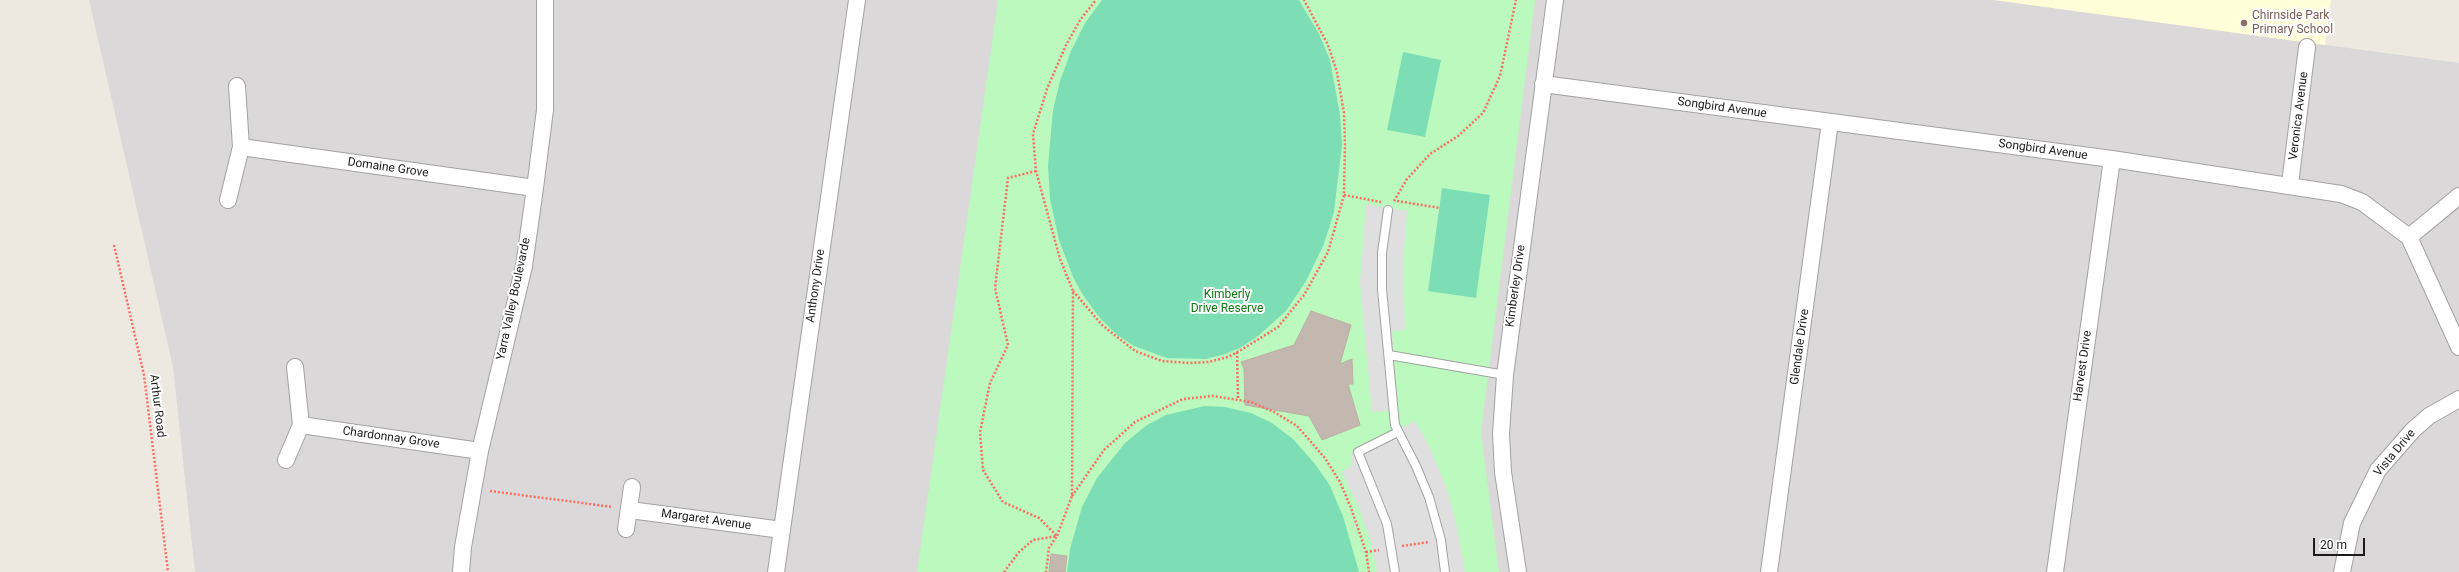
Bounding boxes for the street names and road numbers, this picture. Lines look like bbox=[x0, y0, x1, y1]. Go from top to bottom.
street label: Veronica Avenue bbox=[2286, 71, 2312, 161]
street label: Songbird Avenue bbox=[1676, 95, 1768, 121]
street label: Songbird Avenue bbox=[1997, 137, 2089, 163]
street label: Domaine Grove bbox=[347, 155, 429, 181]
street label: Yarra Valley Boulevarde bbox=[494, 236, 534, 362]
street label: Kimberley Drive bbox=[1503, 244, 1529, 328]
street label: Anthony Drive bbox=[804, 248, 828, 324]
street label: Glendale Drive bbox=[1788, 308, 1812, 386]
street label: Harvest Drive bbox=[2071, 330, 2095, 402]
street label: Arthur Road bbox=[146, 373, 168, 439]
street label: Chardonnay Grove bbox=[342, 424, 440, 452]
street label: Vista Drive bbox=[2371, 426, 2419, 480]
street label: Margaret Avenue bbox=[660, 507, 752, 533]

